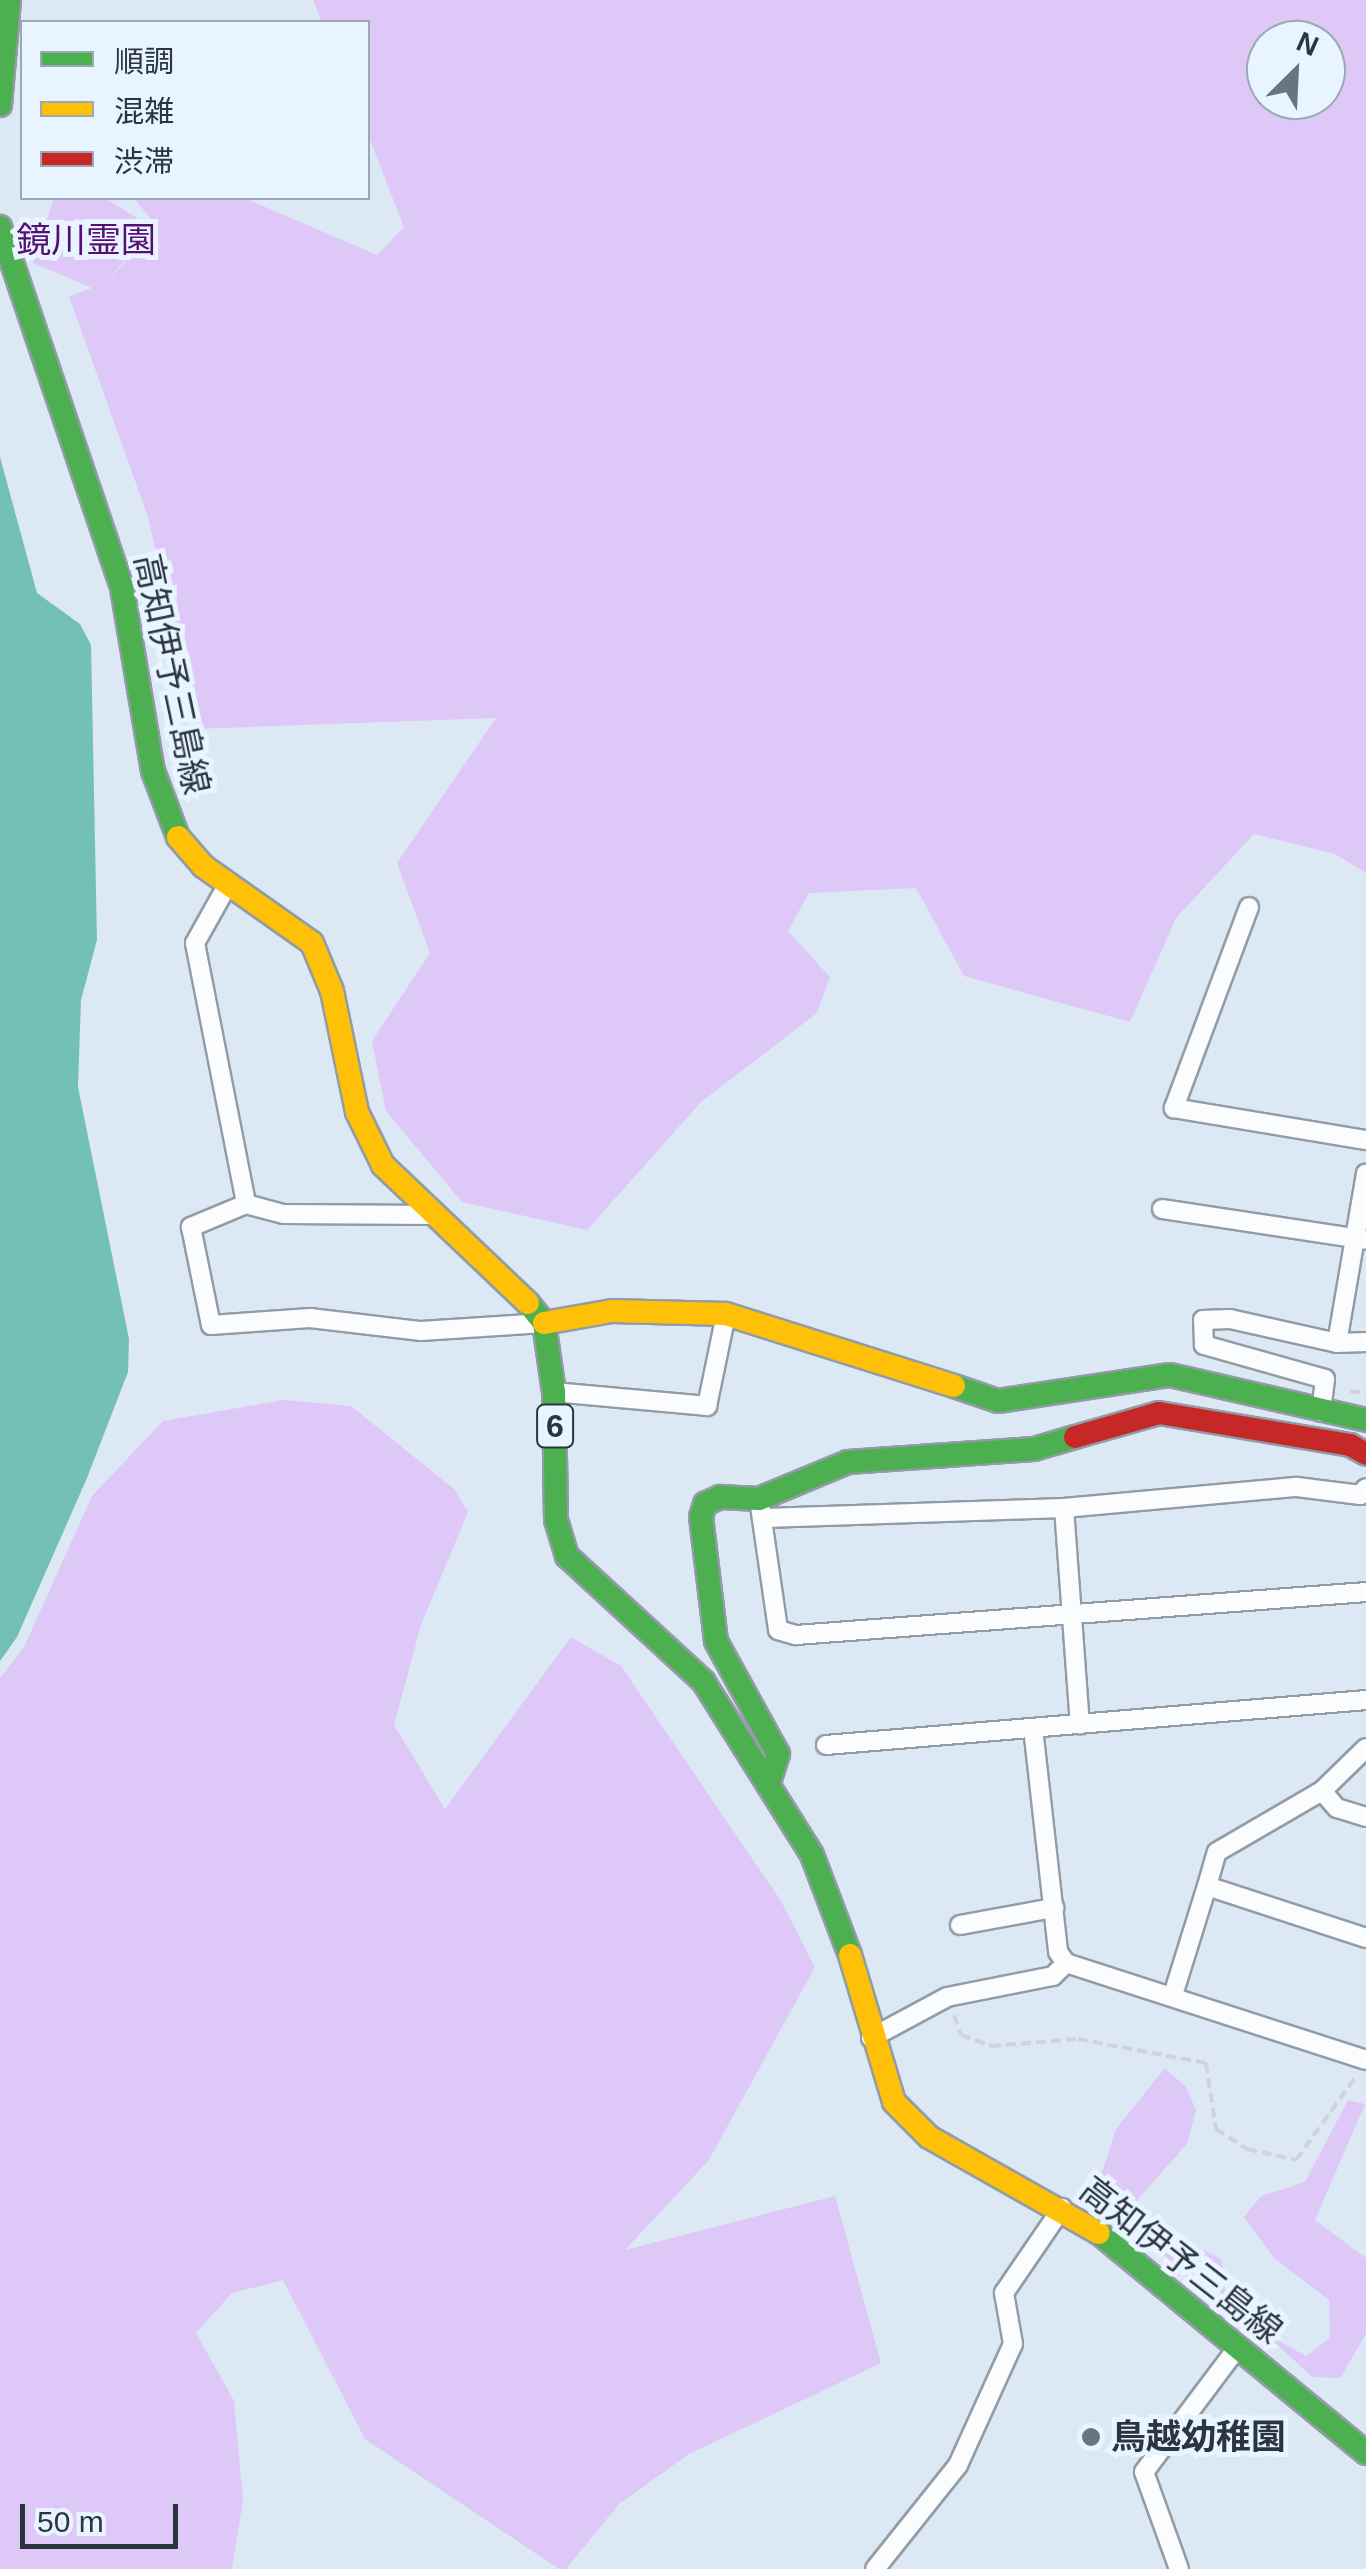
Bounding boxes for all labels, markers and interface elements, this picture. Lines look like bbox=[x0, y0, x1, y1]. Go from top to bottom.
legend bbox=[20, 20, 370, 200]
north arrow bbox=[1246, 20, 1346, 120]
text: N bbox=[1292, 26, 1323, 62]
text: 順調 bbox=[114, 45, 174, 78]
text: 混雑 bbox=[114, 95, 174, 128]
text: 渋滞 bbox=[114, 145, 174, 178]
park label: 鏡川霊園 bbox=[16, 219, 156, 261]
street label: 高知伊予三島線 bbox=[126, 550, 218, 798]
road number: 6 bbox=[535, 1399, 575, 1453]
street label: 高知伊予三島線 bbox=[1072, 2168, 1290, 2352]
place label: 鳥越幼稚園 bbox=[1111, 2416, 1286, 2458]
marker: 鳥越幼稚園 bbox=[1080, 2426, 1102, 2448]
scale bar bbox=[25, 2484, 182, 2546]
text: 50 m bbox=[37, 2505, 104, 2538]

